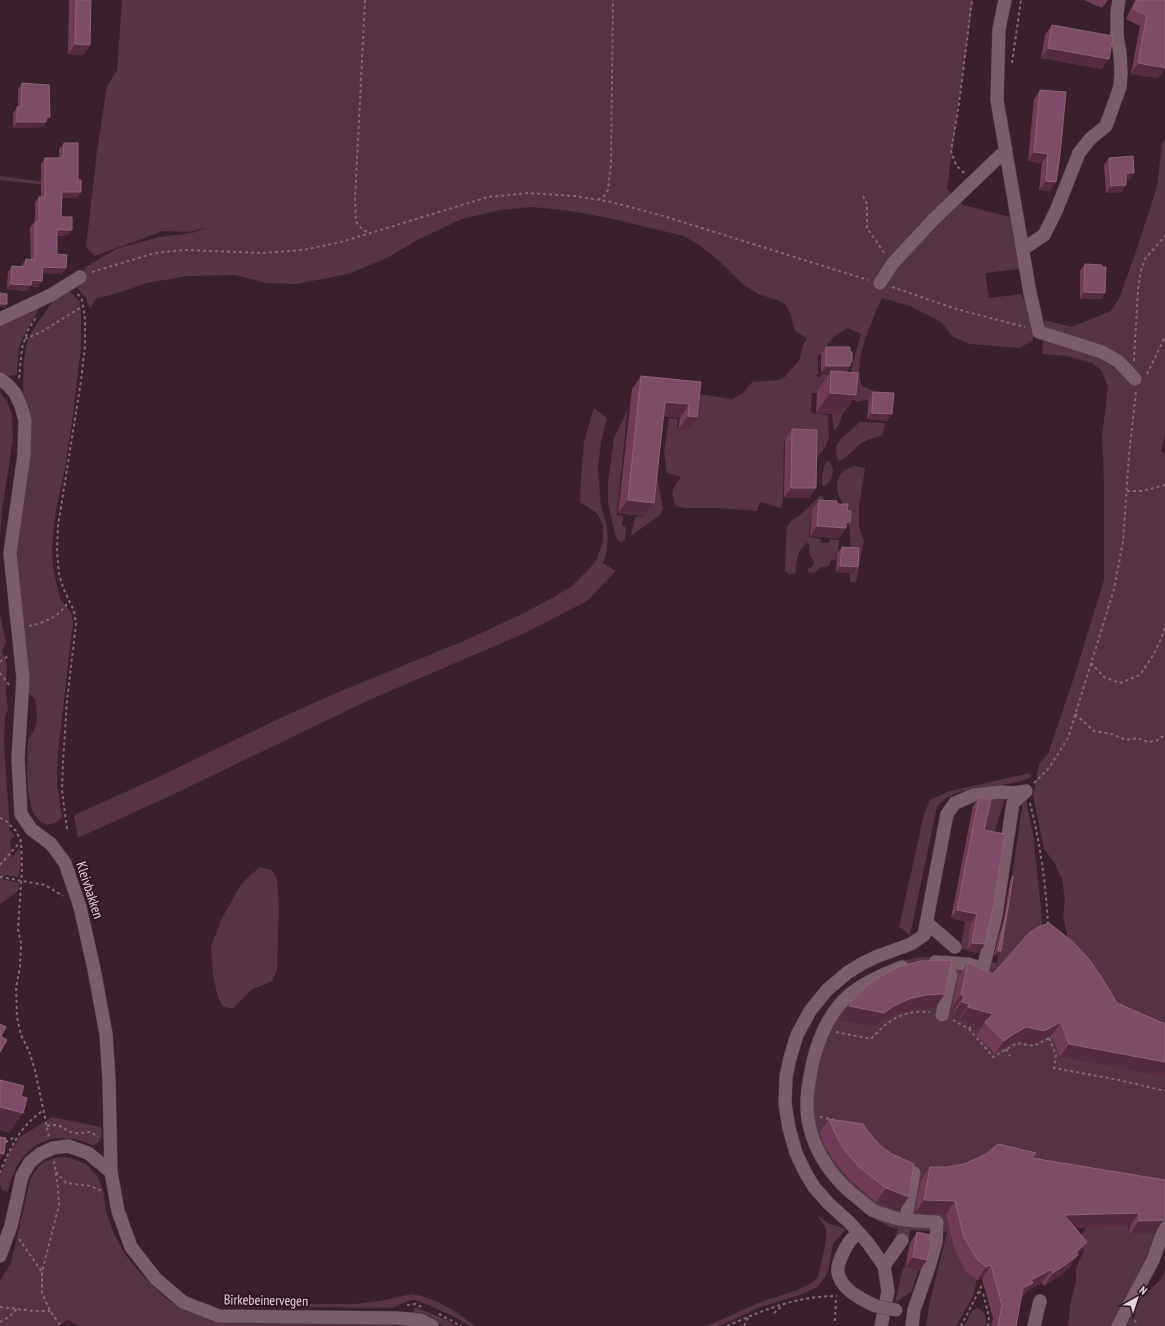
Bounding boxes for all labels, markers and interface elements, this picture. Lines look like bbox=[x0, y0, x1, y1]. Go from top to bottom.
street label: Kleivbakken bbox=[72, 859, 108, 921]
north arrow bbox=[1117, 1278, 1157, 1318]
text: N bbox=[1137, 1283, 1150, 1298]
street label: Birkebeinervegen bbox=[224, 1290, 308, 1310]

